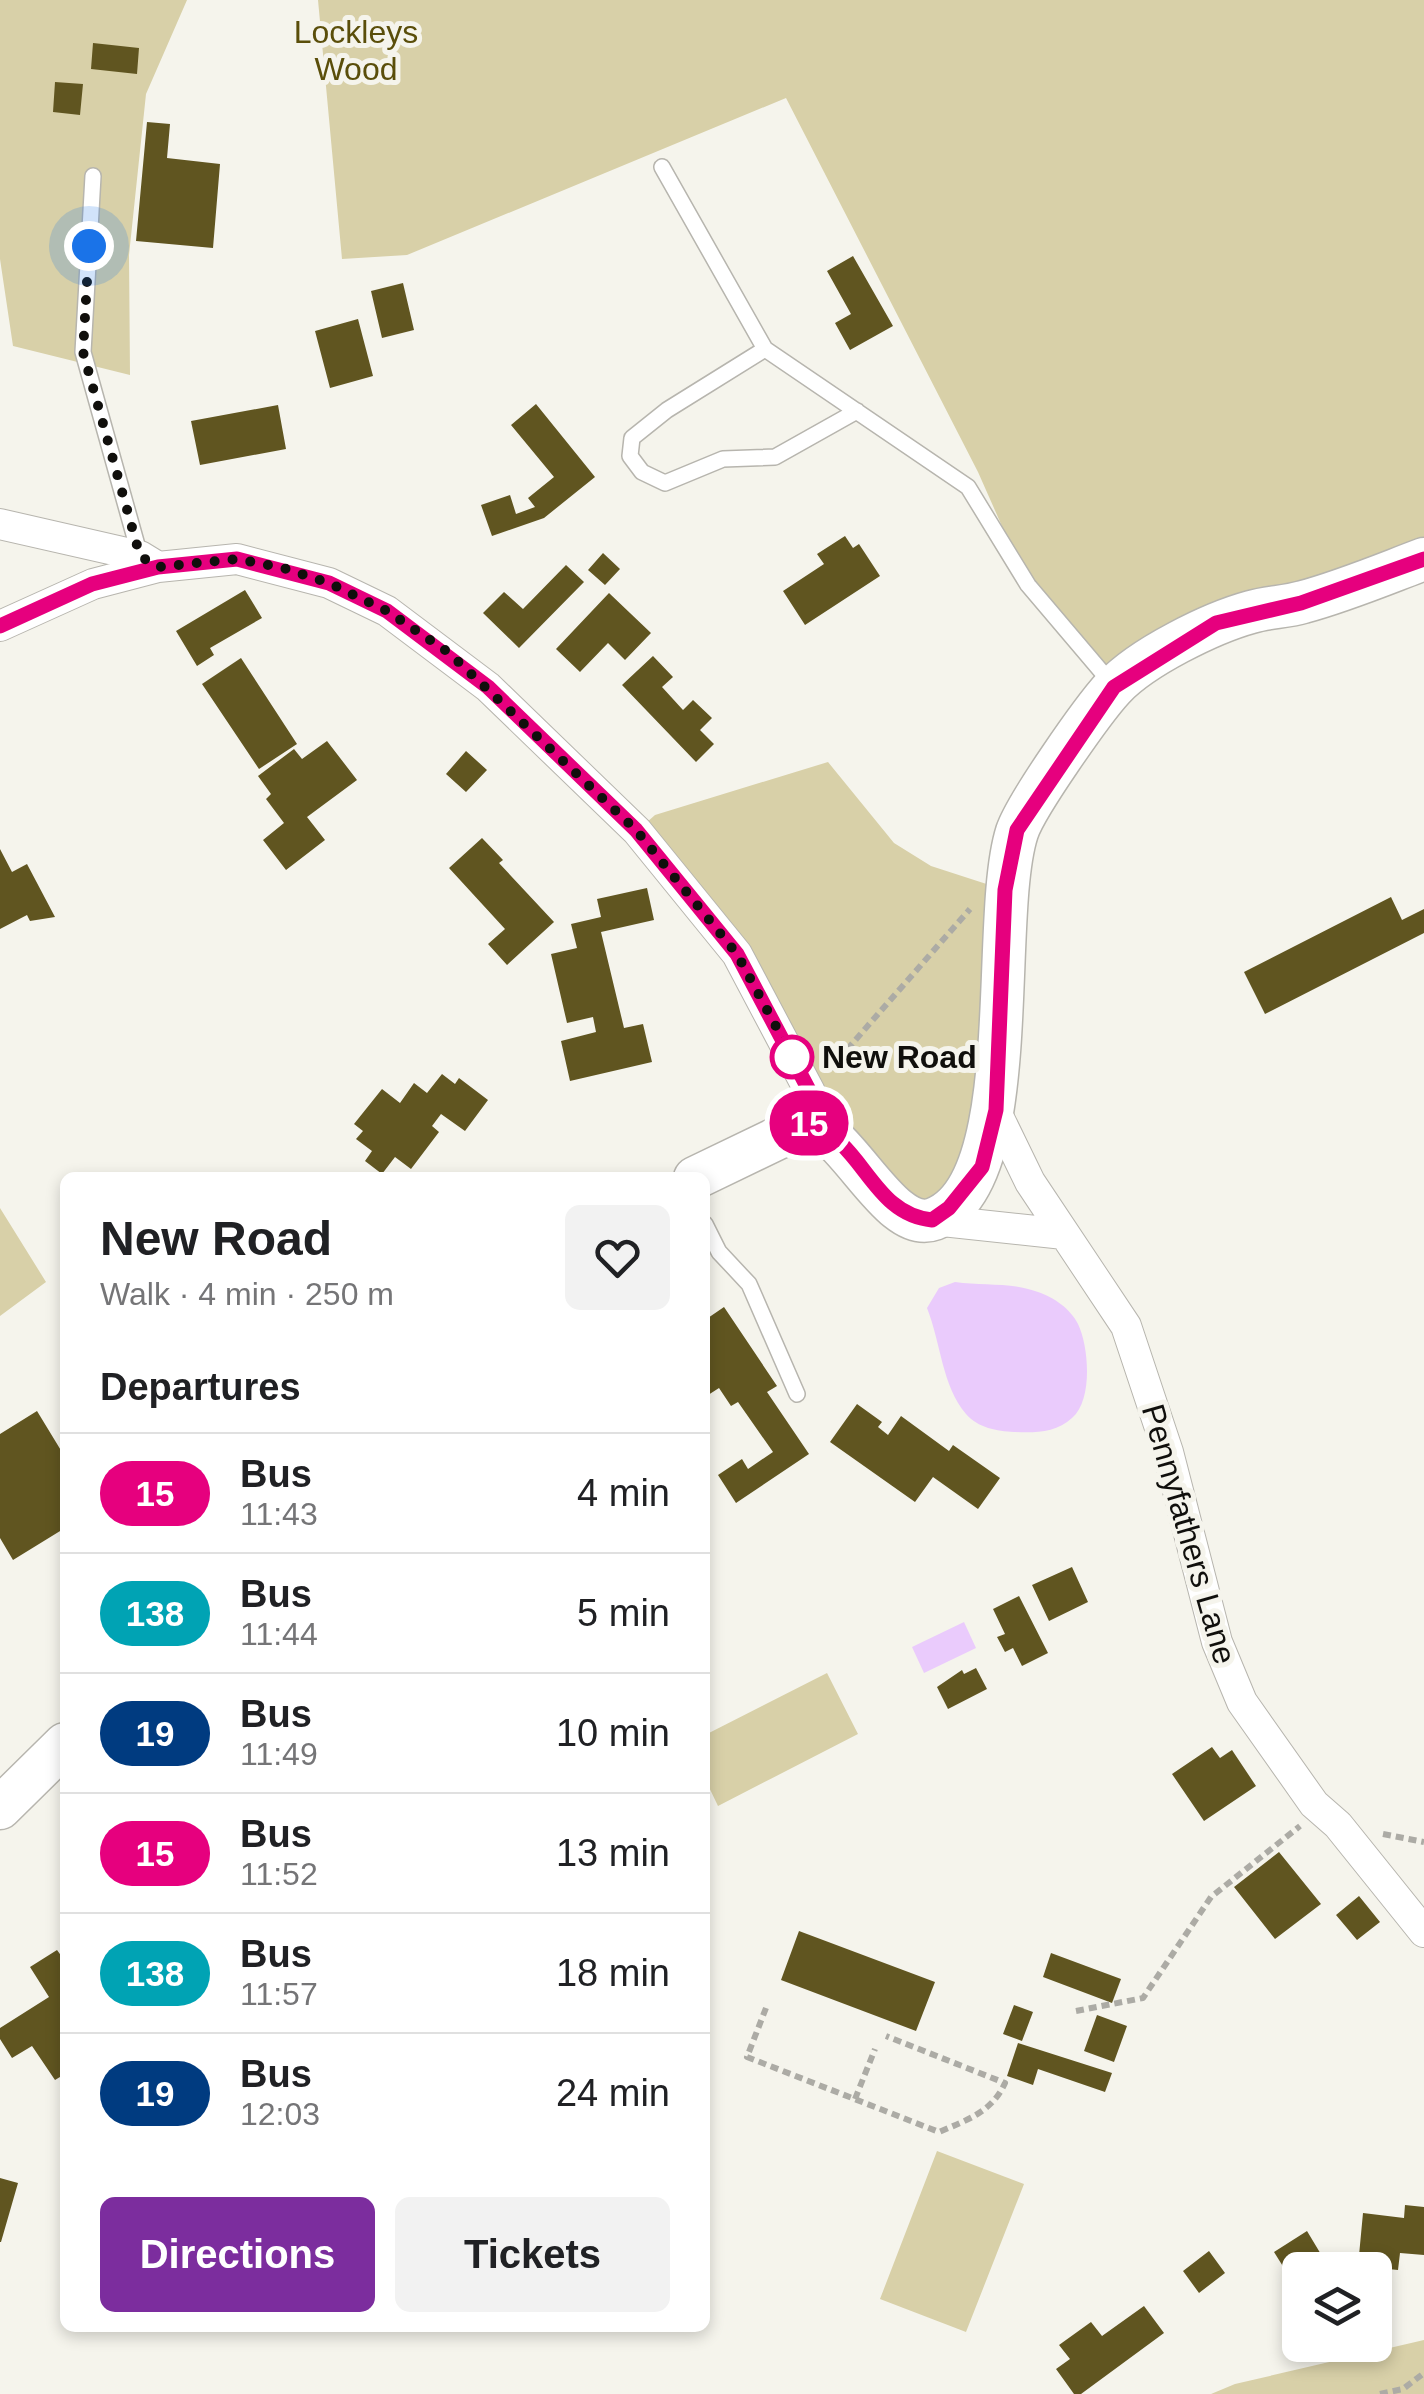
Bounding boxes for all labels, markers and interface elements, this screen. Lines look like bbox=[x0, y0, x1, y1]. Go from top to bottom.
park label: Lockleys Wood bbox=[294, 14, 418, 87]
your location bbox=[64, 221, 114, 271]
marker: New Road bbox=[771, 1036, 813, 1078]
place label: New Road bbox=[822, 1039, 977, 1075]
line badge: 15 bbox=[764, 1090, 854, 1156]
text: 15 bbox=[790, 1104, 828, 1143]
button: heart bbox=[565, 1205, 670, 1310]
text: New Road bbox=[100, 1212, 332, 1265]
text: Walk · 4 min · 250 m bbox=[100, 1276, 394, 1312]
text: Departures bbox=[100, 1366, 301, 1408]
street label: Pennyfathers Lane bbox=[1135, 1400, 1243, 1668]
text: Bus bbox=[240, 1453, 312, 1495]
text: 4 min bbox=[577, 1472, 670, 1514]
text: 15 bbox=[136, 1474, 174, 1513]
text: 11:43 bbox=[240, 1496, 318, 1532]
text: Bus bbox=[240, 1573, 312, 1615]
text: 5 min bbox=[577, 1592, 670, 1634]
text: 138 bbox=[126, 1594, 184, 1633]
text: 11:44 bbox=[240, 1616, 318, 1652]
text: Bus bbox=[240, 1693, 312, 1735]
text: 10 min bbox=[556, 1712, 670, 1754]
text: 19 bbox=[136, 1714, 174, 1753]
text: 11:49 bbox=[240, 1736, 318, 1772]
text: Bus bbox=[240, 1813, 312, 1855]
text: 13 min bbox=[556, 1832, 670, 1874]
text: 15 bbox=[136, 1834, 174, 1873]
text: 11:52 bbox=[240, 1856, 318, 1892]
text: Bus bbox=[240, 1933, 312, 1975]
text: 18 min bbox=[556, 1952, 670, 1994]
text: 138 bbox=[126, 1954, 184, 1993]
text: 11:57 bbox=[240, 1976, 318, 2012]
text: Bus bbox=[240, 2053, 312, 2095]
text: 24 min bbox=[556, 2072, 670, 2114]
text: 19 bbox=[136, 2074, 174, 2113]
text: 12:03 bbox=[240, 2096, 320, 2132]
button: Directions bbox=[100, 2197, 375, 2312]
button: Tickets bbox=[395, 2197, 670, 2312]
map controls bbox=[1282, 2252, 1392, 2362]
button: layers bbox=[1282, 2252, 1392, 2362]

